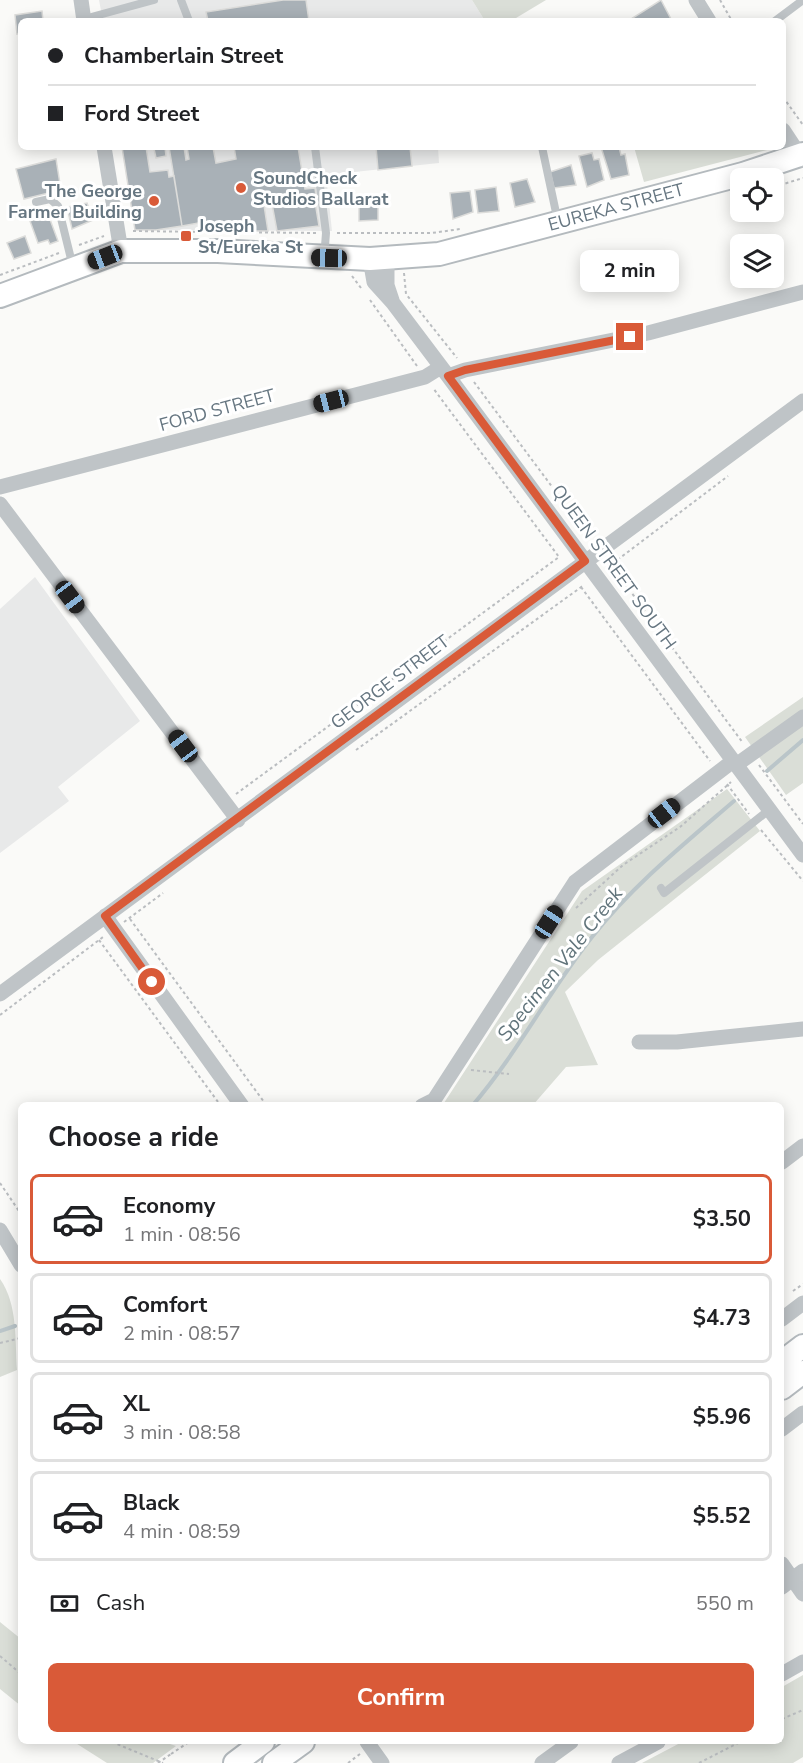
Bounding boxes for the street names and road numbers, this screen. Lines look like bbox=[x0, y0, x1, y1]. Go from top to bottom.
street label: EUREKA STREET bbox=[545, 177, 687, 237]
street label: FORD STREET bbox=[157, 383, 278, 437]
street label: QUEEN STREET SOUTH bbox=[546, 480, 682, 654]
street label: GEORGE STREET bbox=[326, 629, 454, 735]

